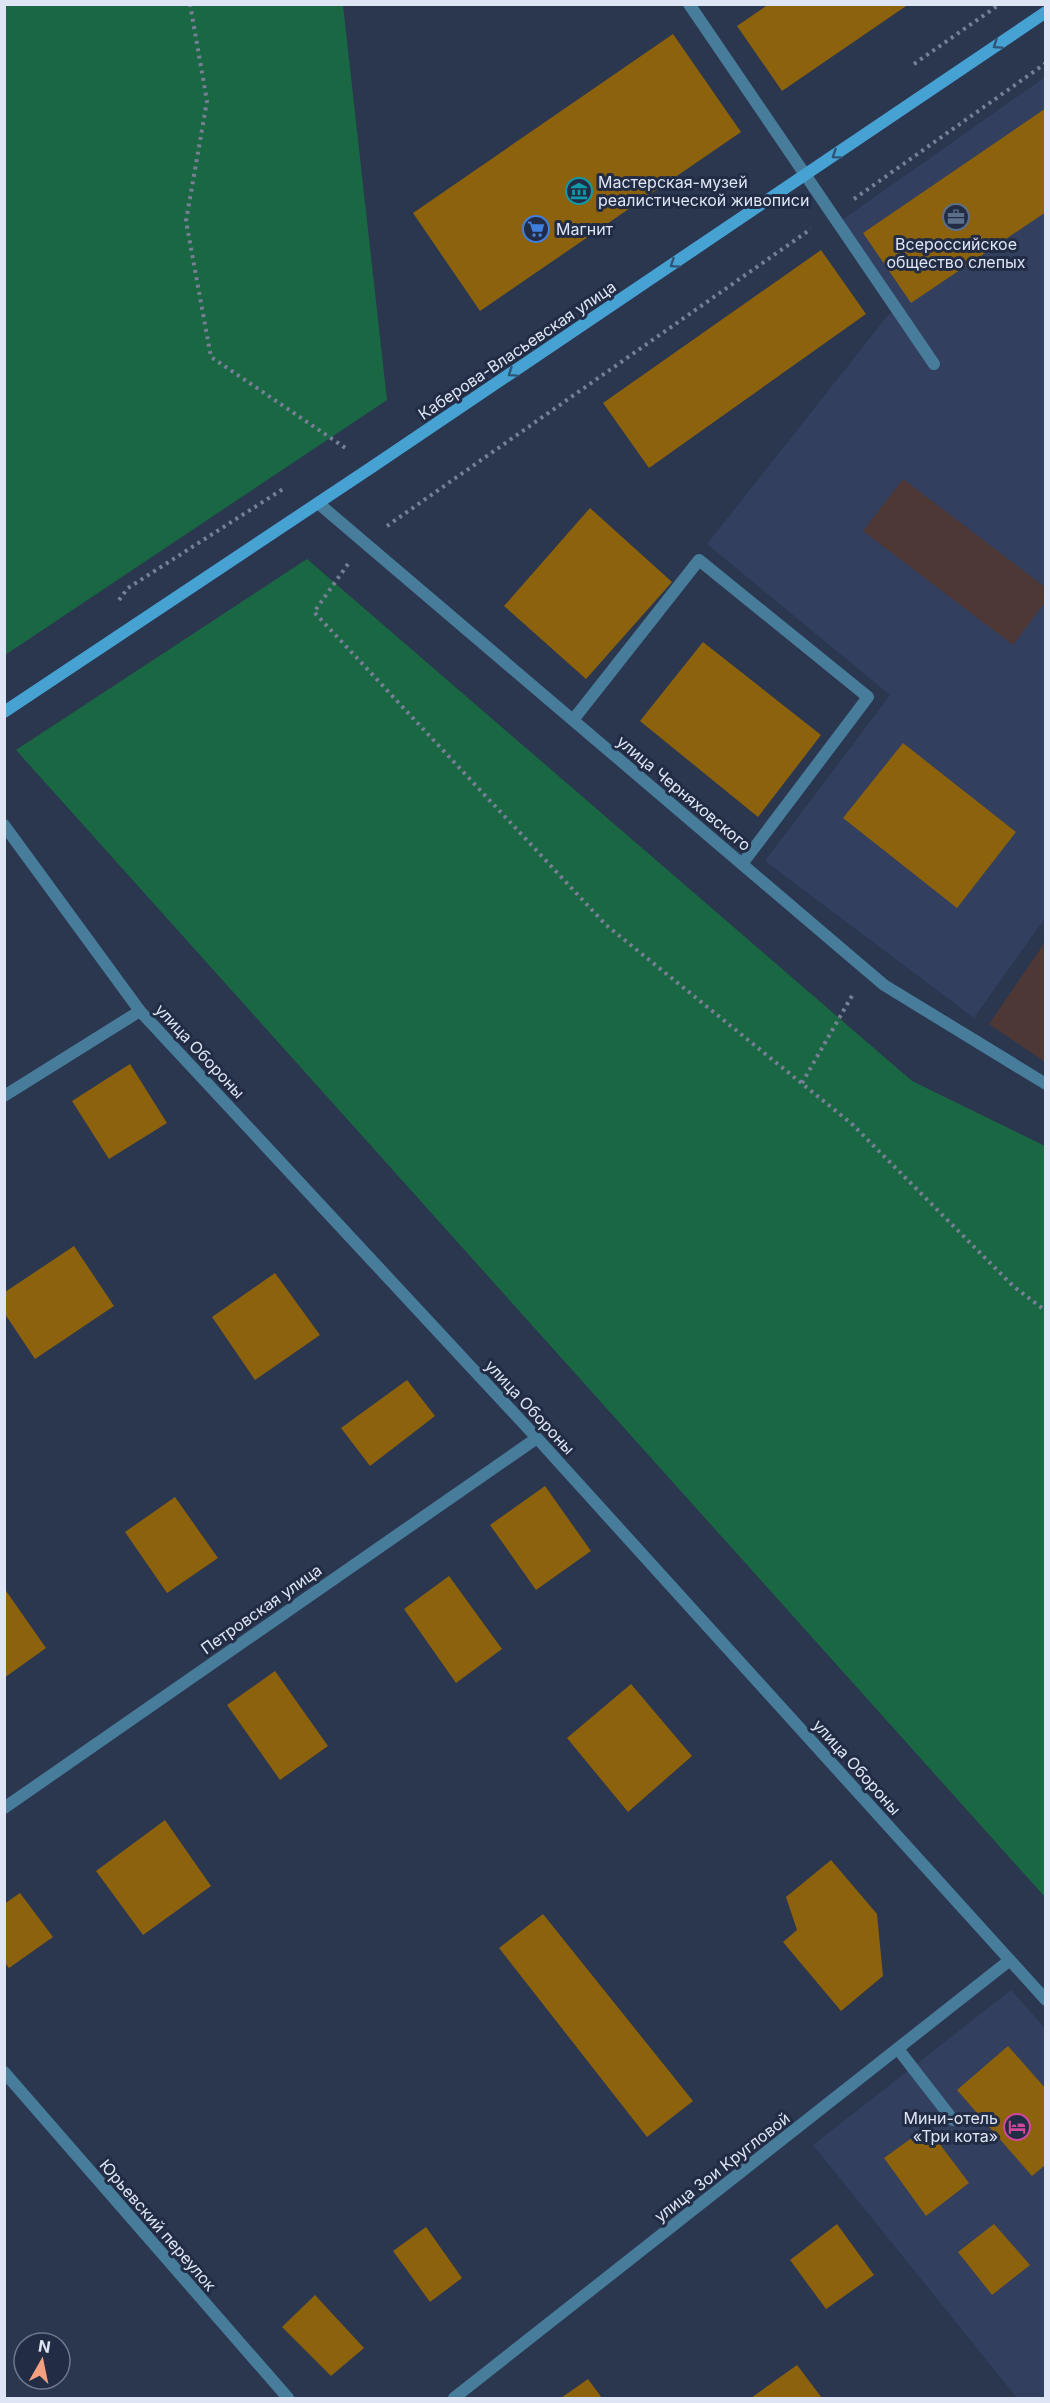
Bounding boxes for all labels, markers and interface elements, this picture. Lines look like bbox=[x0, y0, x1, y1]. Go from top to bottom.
one-way arrow bbox=[993, 38, 1004, 49]
one-way arrow bbox=[832, 148, 843, 159]
place label: Мастерская-музей реалистической живописи bbox=[598, 172, 809, 210]
museum icon: Мастерская-музей реалистической живописи bbox=[564, 176, 594, 206]
office icon: Всероссийское общество слепых bbox=[941, 202, 971, 232]
supermarket icon: Магнит bbox=[521, 214, 551, 244]
place label: Магнит bbox=[556, 219, 614, 239]
place label: Всероссийское общество слепых bbox=[886, 234, 1026, 272]
one-way arrow bbox=[670, 257, 681, 268]
street label: Каберова-Власьевская улица bbox=[414, 276, 620, 424]
one-way arrow bbox=[508, 366, 519, 377]
street label: улица Черняховского bbox=[613, 731, 755, 855]
street label: улица Обороны bbox=[151, 1000, 249, 1102]
street label: улица Обороны bbox=[481, 1356, 579, 1458]
street label: Петровская улица bbox=[197, 1560, 325, 1658]
street label: улица Обороны bbox=[809, 1715, 905, 1819]
street label: улица Зои Кругловой bbox=[650, 2108, 794, 2226]
place label: Мини-отель «Три кота» bbox=[904, 2108, 998, 2146]
hotel icon: Мини-отель «Три кота» bbox=[1002, 2112, 1032, 2142]
street label: Юрьевский переулок bbox=[95, 2155, 221, 2295]
north arrow bbox=[12, 2331, 72, 2391]
text: N bbox=[37, 2335, 52, 2357]

